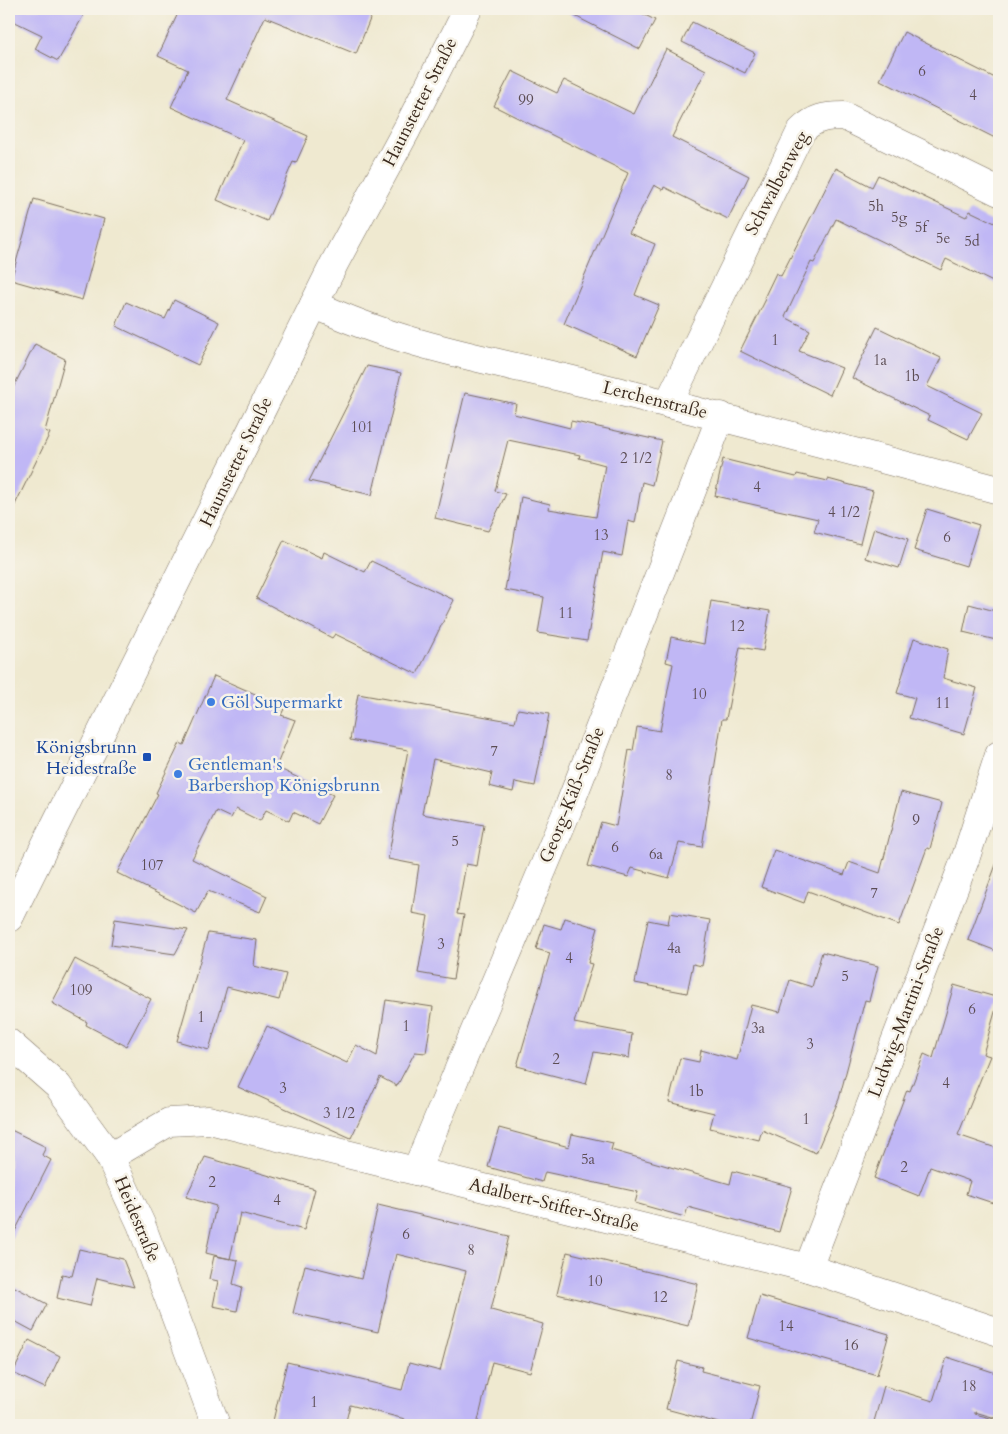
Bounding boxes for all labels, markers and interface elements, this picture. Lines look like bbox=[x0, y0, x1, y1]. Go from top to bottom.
street label: Haunstetter Straße bbox=[377, 33, 463, 171]
house number: 6 bbox=[918, 61, 926, 81]
house number: 4 bbox=[969, 85, 977, 105]
house number: 99 bbox=[518, 90, 534, 110]
street label: Schwalbenweg bbox=[739, 126, 815, 239]
house number: 5h bbox=[868, 196, 885, 216]
house number: 5g bbox=[891, 207, 908, 227]
house number: 5f bbox=[915, 217, 930, 237]
house number: 5e bbox=[936, 228, 950, 248]
house number: 5d bbox=[964, 231, 980, 251]
house number: 1 bbox=[771, 330, 779, 350]
house number: 1a bbox=[873, 350, 888, 370]
house number: 1b bbox=[904, 366, 920, 386]
street label: Lerchenstraße bbox=[600, 375, 710, 425]
street label: Haunstetter Straße bbox=[194, 393, 278, 531]
house number: 101 bbox=[350, 417, 374, 437]
house number: 2 1/2 bbox=[620, 448, 652, 468]
house number: 4 bbox=[753, 477, 761, 497]
house number: 4 1/2 bbox=[828, 502, 860, 522]
house number: 13 bbox=[593, 525, 609, 545]
house number: 6 bbox=[943, 527, 951, 547]
house number: 11 bbox=[558, 603, 574, 623]
house number: 12 bbox=[729, 616, 745, 636]
house number: 10 bbox=[691, 684, 707, 704]
place label: Göl Supermarkt bbox=[221, 690, 343, 715]
house number: 11 bbox=[935, 693, 951, 713]
marker: Göl Supermarkt bbox=[205, 696, 217, 708]
street label: Georg-Käß-Straße bbox=[533, 723, 611, 867]
place label: Königsbrunn Heidestraße bbox=[36, 735, 138, 781]
house number: 7 bbox=[490, 741, 498, 761]
marker: Königsbrunn Heidestraße bbox=[141, 751, 153, 763]
place label: Gentleman's Barbershop Königsbrunn bbox=[188, 752, 381, 798]
house number: 8 bbox=[665, 765, 673, 785]
marker: Gentleman's Barbershop Königsbrunn bbox=[172, 768, 184, 780]
house number: 9 bbox=[912, 810, 920, 830]
house number: 5 bbox=[451, 831, 459, 851]
house number: 6 bbox=[611, 837, 619, 857]
house number: 6a bbox=[649, 844, 664, 864]
house number: 107 bbox=[140, 855, 164, 875]
house number: 7 bbox=[870, 883, 878, 903]
street label: Ludwig-Martini-Straße bbox=[862, 923, 950, 1101]
house number: 3 bbox=[437, 934, 445, 954]
house number: 4a bbox=[667, 938, 682, 958]
house number: 4 bbox=[565, 948, 573, 968]
house number: 5 bbox=[841, 966, 849, 986]
house number: 109 bbox=[69, 980, 93, 1000]
house number: 6 bbox=[968, 999, 976, 1019]
house number: 1 bbox=[197, 1007, 205, 1027]
house number: 1 bbox=[402, 1016, 410, 1036]
house number: 3a bbox=[751, 1018, 766, 1038]
house number: 3 bbox=[806, 1034, 814, 1054]
house number: 2 bbox=[552, 1049, 560, 1069]
house number: 4 bbox=[942, 1073, 950, 1093]
house number: 3 bbox=[279, 1078, 287, 1098]
house number: 1b bbox=[688, 1081, 704, 1101]
house number: 3 1/2 bbox=[323, 1103, 355, 1123]
house number: 1 bbox=[802, 1109, 810, 1129]
house number: 5a bbox=[581, 1149, 596, 1169]
house number: 2 bbox=[900, 1157, 908, 1177]
street label: Heidestraße bbox=[108, 1172, 166, 1266]
house number: 2 bbox=[208, 1172, 216, 1192]
street label: Adalbert-Stifter-Straße bbox=[466, 1172, 642, 1238]
house number: 4 bbox=[273, 1190, 281, 1210]
house number: 6 bbox=[402, 1224, 410, 1244]
house number: 8 bbox=[467, 1240, 475, 1260]
house number: 10 bbox=[587, 1271, 603, 1291]
house number: 12 bbox=[652, 1287, 668, 1307]
house number: 14 bbox=[778, 1316, 794, 1336]
house number: 16 bbox=[843, 1335, 859, 1355]
house number: 18 bbox=[961, 1376, 977, 1396]
house number: 1 bbox=[310, 1392, 318, 1412]

